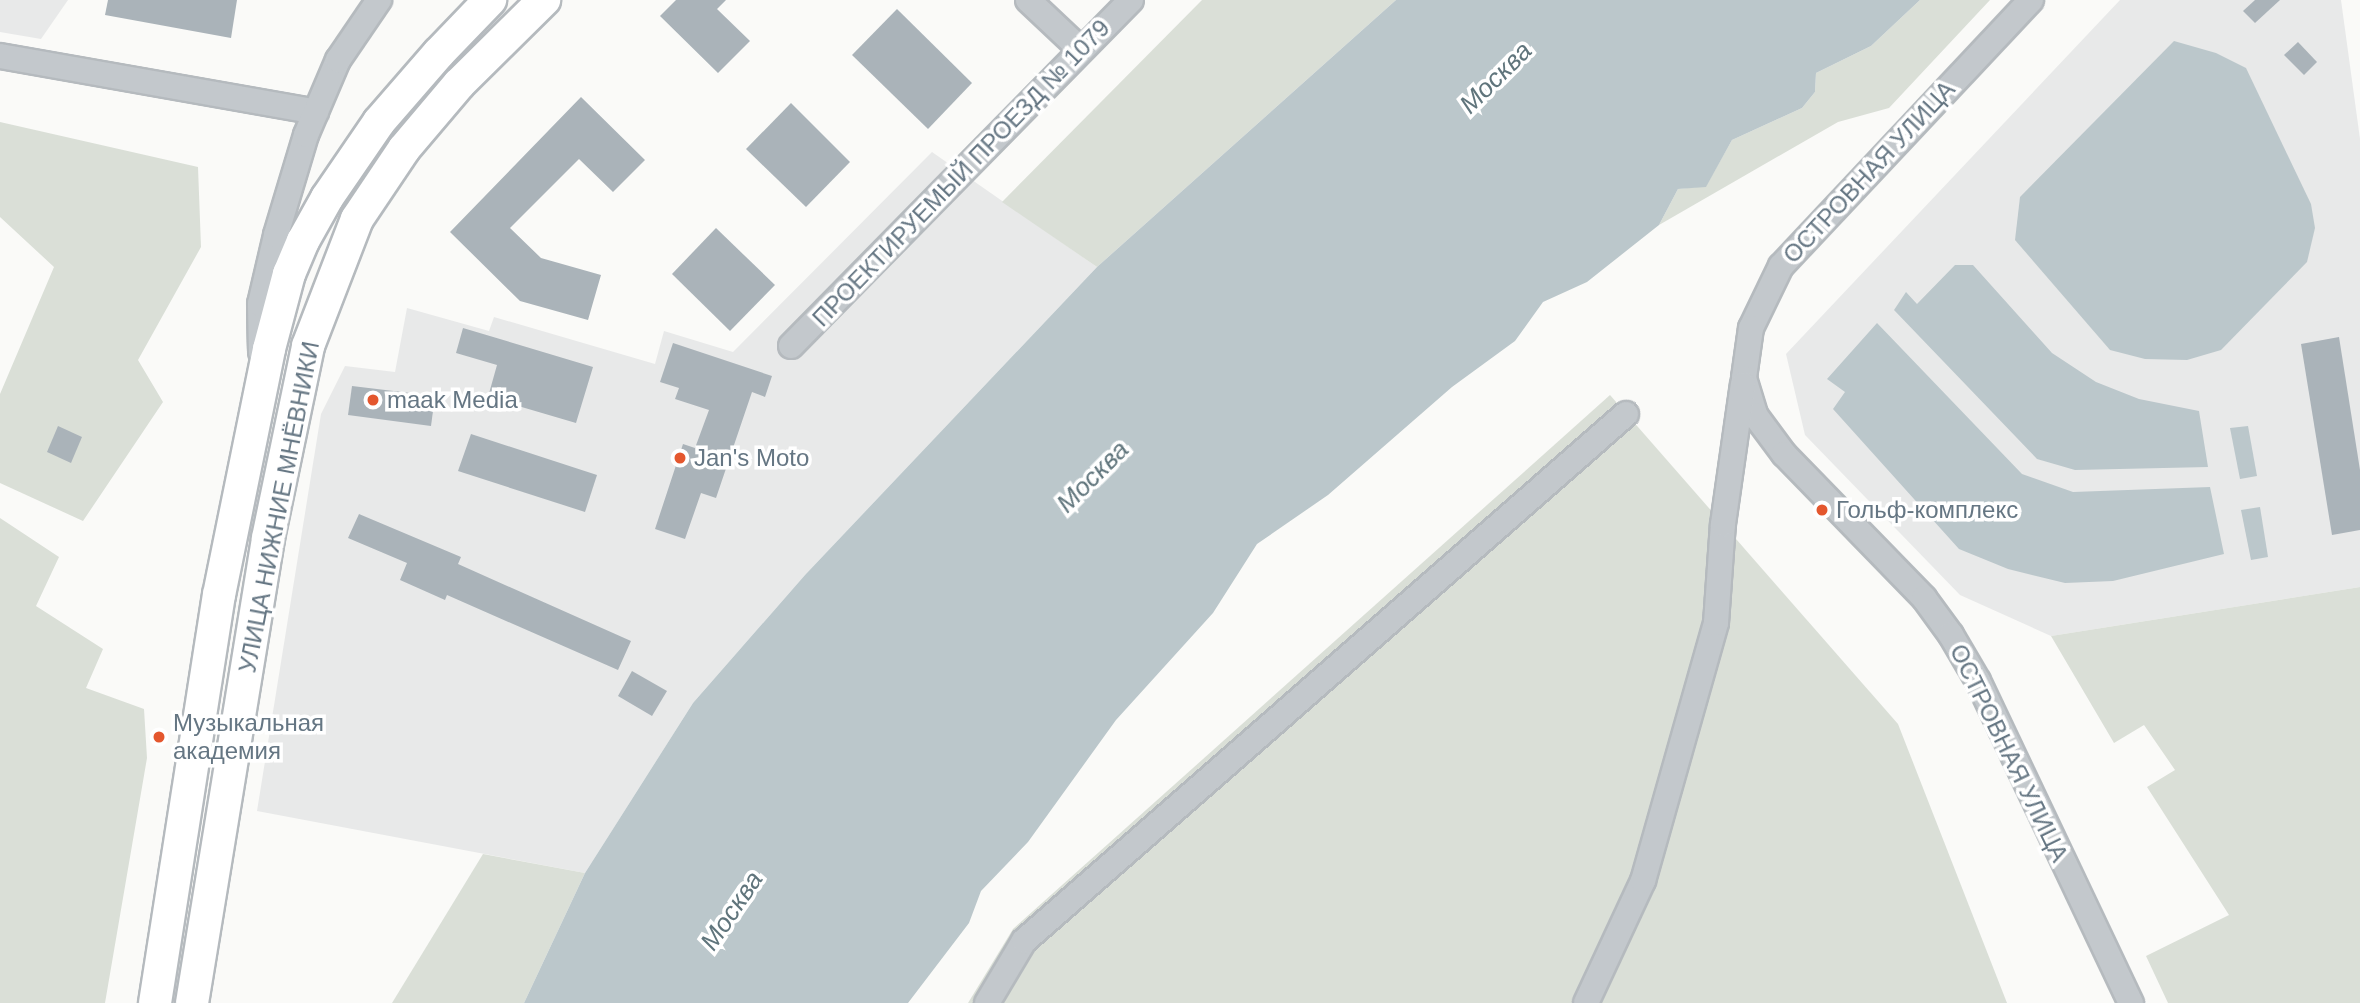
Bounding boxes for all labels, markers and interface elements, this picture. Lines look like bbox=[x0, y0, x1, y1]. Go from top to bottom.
street label: ПРОЕКТИРУЕМЫЙ ПРОЕЗД № 1079 bbox=[806, 14, 1116, 332]
water label: Москва bbox=[1454, 36, 1538, 120]
street label: ОСТРОВНАЯ УЛИЦА bbox=[1777, 75, 1961, 269]
street label: УЛИЦА НИЖНИЕ МНЁВНИКИ bbox=[233, 339, 325, 675]
place label: maak Media bbox=[387, 386, 518, 414]
marker: maak Media bbox=[365, 392, 381, 408]
water label: Москва bbox=[1051, 435, 1135, 519]
place label: Jan's Moto bbox=[694, 444, 809, 472]
marker: Jan's Moto bbox=[672, 450, 688, 466]
place label: Гольф-комплекс bbox=[1836, 496, 2018, 524]
marker: Гольф-комплекс bbox=[1814, 502, 1830, 518]
street label: ОСТРОВНАЯ УЛИЦА bbox=[1944, 639, 2074, 867]
place label: Музыкальная академия bbox=[173, 709, 324, 765]
marker: Музыкальная академия bbox=[151, 729, 167, 745]
water label: Москва bbox=[694, 865, 770, 957]

